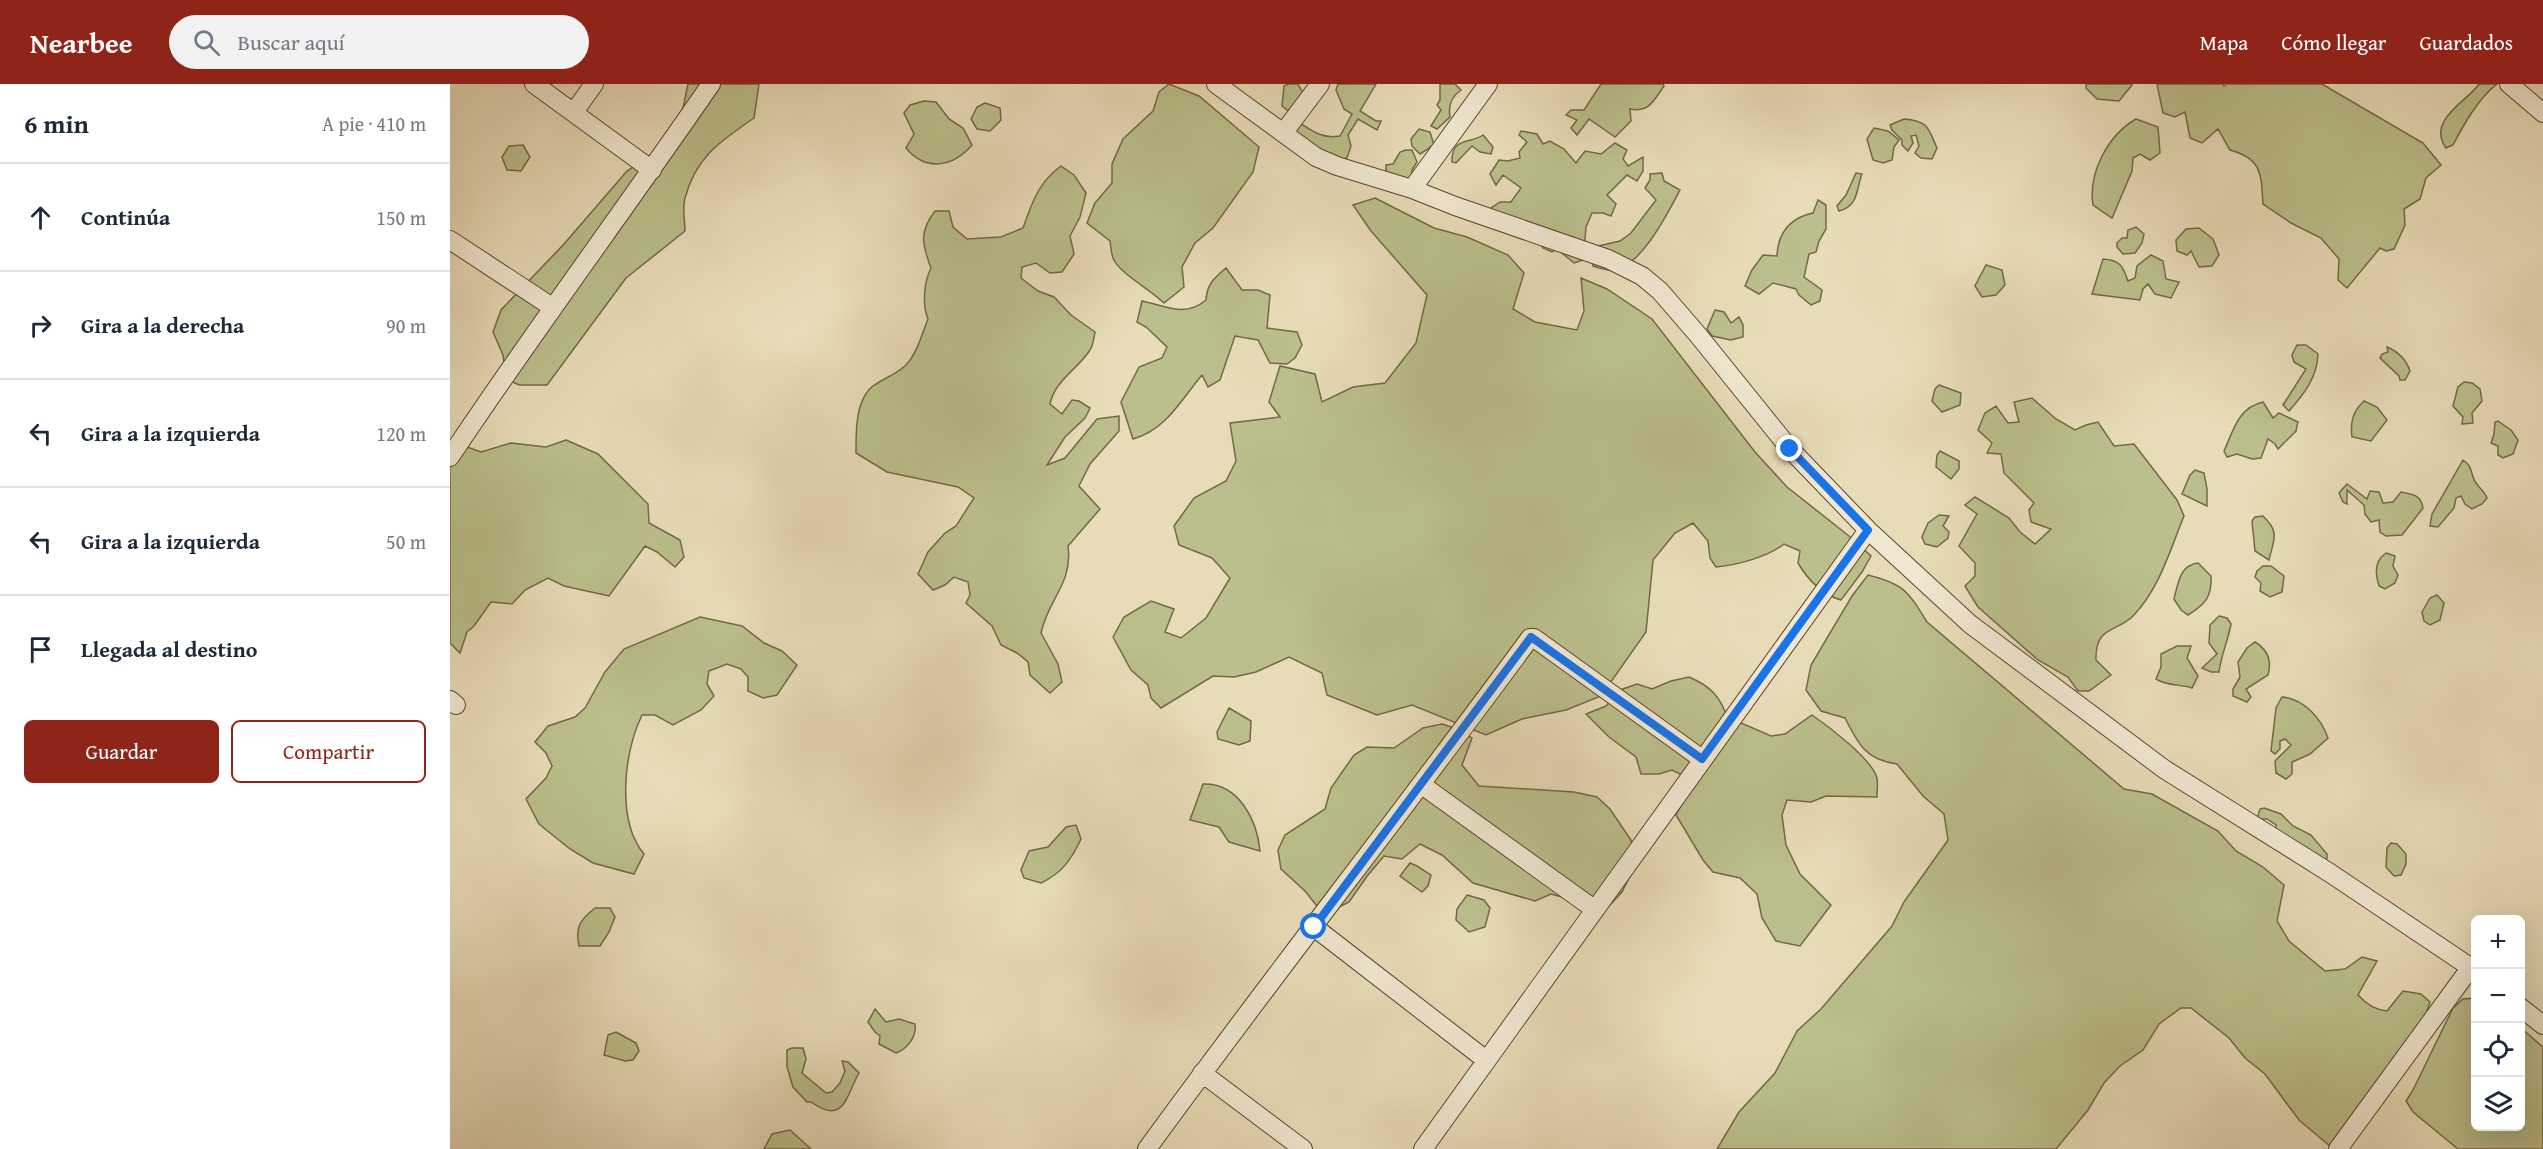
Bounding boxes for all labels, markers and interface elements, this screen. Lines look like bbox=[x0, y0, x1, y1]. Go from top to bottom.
search box bbox=[169, 15, 589, 69]
text: Nearbee bbox=[30, 22, 133, 63]
icon: search bbox=[190, 26, 223, 59]
text: Buscar aquí bbox=[238, 26, 345, 58]
text: Mapa bbox=[2200, 27, 2248, 58]
text: Cómo llegar bbox=[2281, 27, 2386, 58]
text: Guardados bbox=[2419, 27, 2513, 58]
text: 6 min bbox=[24, 104, 89, 143]
text: A pie · 410 m bbox=[322, 109, 426, 138]
icon: ahead bbox=[24, 201, 57, 234]
text: Continúa bbox=[81, 201, 170, 233]
text: 150 m bbox=[376, 203, 426, 232]
icon: right bbox=[24, 309, 57, 342]
text: Gira a la derecha bbox=[81, 309, 244, 341]
text: 90 m bbox=[386, 311, 426, 340]
icon: left bbox=[24, 417, 57, 450]
text: Gira a la izquierda bbox=[81, 417, 260, 449]
text: 120 m bbox=[376, 419, 426, 448]
route end bbox=[1776, 435, 1802, 461]
icon: left bbox=[24, 525, 57, 558]
text: Gira a la izquierda bbox=[81, 525, 260, 557]
text: 50 m bbox=[386, 527, 426, 556]
icon: arrive bbox=[24, 633, 57, 666]
text: Llegada al destino bbox=[81, 633, 257, 665]
button: Guardar bbox=[24, 720, 219, 783]
button: Compartir bbox=[231, 720, 426, 783]
route start bbox=[1300, 913, 1326, 939]
map controls bbox=[2471, 915, 2525, 1131]
button: + bbox=[2471, 915, 2525, 969]
button: − bbox=[2471, 969, 2525, 1023]
button: locate bbox=[2471, 1023, 2525, 1077]
button: layers bbox=[2471, 1077, 2525, 1131]

